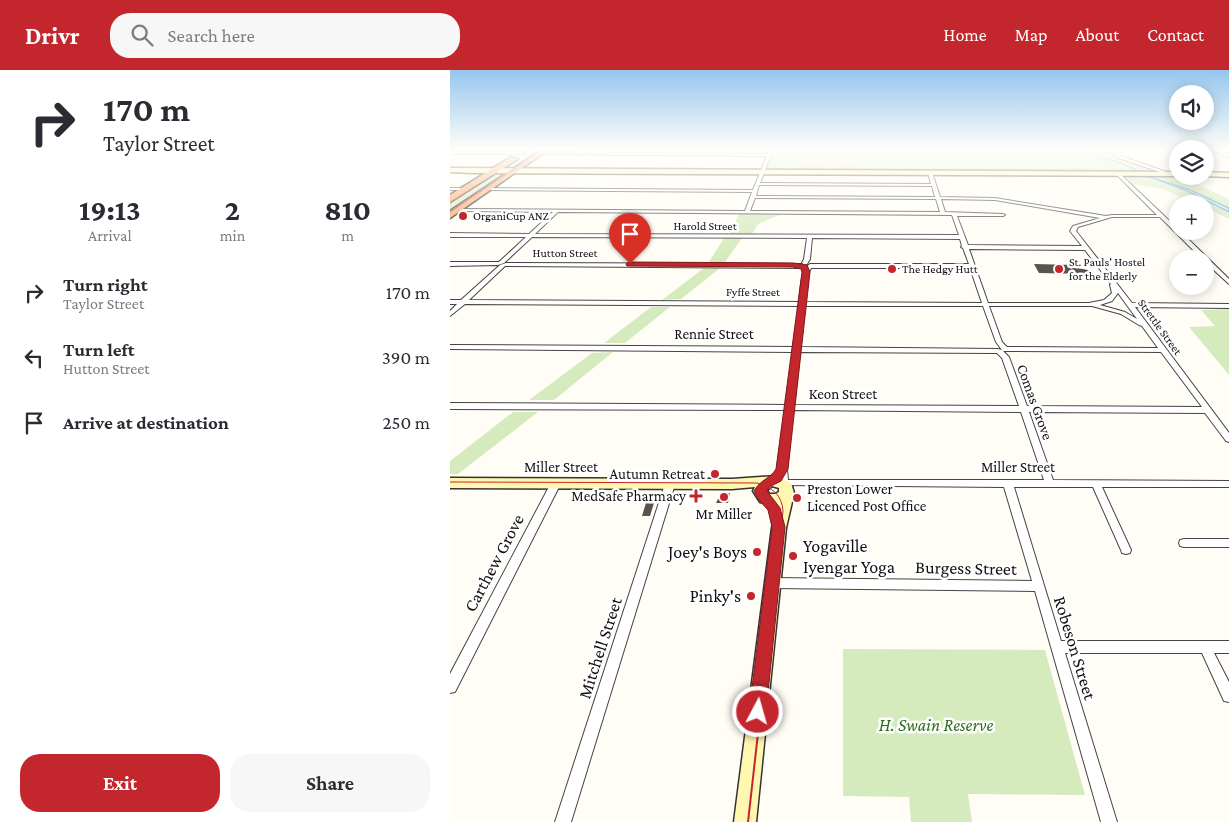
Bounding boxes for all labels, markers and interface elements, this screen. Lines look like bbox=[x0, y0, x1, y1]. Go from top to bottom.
search box bbox=[110, 13, 460, 58]
icon: search bbox=[128, 21, 156, 49]
text: Drivr bbox=[25, 22, 80, 49]
text: Search here bbox=[168, 25, 255, 46]
text: Home bbox=[944, 25, 987, 45]
text: Map bbox=[1015, 25, 1047, 45]
text: About bbox=[1075, 25, 1119, 45]
text: Contact bbox=[1147, 25, 1204, 45]
map controls bbox=[1169, 85, 1214, 295]
button: sound bbox=[1169, 85, 1214, 130]
icon: right bbox=[20, 90, 85, 155]
text: 170 m bbox=[103, 90, 190, 129]
text: Taylor Street bbox=[103, 131, 215, 156]
button: layers bbox=[1169, 140, 1214, 185]
text: 19:13 bbox=[79, 193, 141, 226]
text: 2 bbox=[225, 193, 240, 226]
text: 810 bbox=[324, 193, 371, 226]
button: + bbox=[1169, 195, 1214, 240]
place label: OrganiCup ANZ bbox=[473, 209, 549, 223]
marker: OrganiCup ANZ bbox=[457, 210, 469, 222]
pin bbox=[609, 213, 651, 264]
street label: Harold Street bbox=[673, 219, 738, 233]
icon: arrive bbox=[616, 220, 644, 248]
text: Arrival bbox=[88, 227, 132, 244]
text: min bbox=[220, 227, 245, 244]
text: m bbox=[341, 227, 354, 244]
street label: Hutton Street bbox=[533, 246, 598, 260]
button: − bbox=[1169, 250, 1214, 295]
place label: St. Pauls' Hostel for the Elderly bbox=[1069, 255, 1145, 283]
place label: The Hedgy Hutt bbox=[902, 262, 979, 276]
marker: The Hedgy Hutt bbox=[886, 263, 898, 275]
marker: St. Pauls' Hostel for the Elderly bbox=[1053, 263, 1065, 275]
text: Turn right bbox=[63, 274, 148, 295]
icon: right bbox=[20, 279, 48, 307]
text: 170 m bbox=[386, 282, 430, 303]
street label: Fyffe Street bbox=[726, 285, 781, 299]
text: Taylor Street bbox=[63, 295, 144, 312]
street label: Strettle Street bbox=[1135, 296, 1186, 358]
street label: Rennie Street bbox=[674, 326, 755, 342]
text: Turn left bbox=[63, 339, 135, 360]
icon: left bbox=[20, 344, 48, 372]
text: 390 m bbox=[382, 347, 430, 368]
text: Hutton Street bbox=[63, 360, 149, 377]
street label: Comas Grove bbox=[1014, 362, 1056, 442]
street label: Keon Street bbox=[809, 386, 878, 402]
icon: arrive bbox=[20, 409, 48, 437]
text: Arrive at destination bbox=[63, 412, 229, 433]
text: 250 m bbox=[382, 412, 430, 433]
street label: Miller Street bbox=[524, 459, 599, 475]
street label: Miller Street bbox=[981, 459, 1056, 475]
place label: Autumn Retreat bbox=[610, 466, 706, 482]
marker: Autumn Retreat bbox=[709, 468, 721, 480]
place label: Preston Lower Licenced Post Office bbox=[807, 481, 927, 514]
place label: MedSafe Pharmacy bbox=[571, 488, 686, 505]
marker: MedSafe Pharmacy bbox=[690, 490, 702, 502]
marker: Mr Miller bbox=[718, 491, 730, 503]
marker: Preston Lower Licenced Post Office bbox=[791, 492, 803, 504]
place label: Mr Miller bbox=[696, 506, 753, 522]
street label: Carthew Grove bbox=[460, 511, 528, 615]
place label: Yogaville Iyengar Yoga bbox=[803, 536, 895, 577]
place label: Joey's Boys bbox=[666, 542, 747, 562]
marker: Joey's Boys bbox=[751, 546, 763, 558]
marker: Yogaville Iyengar Yoga bbox=[787, 550, 799, 562]
street label: Burgess Street bbox=[915, 557, 1018, 579]
place label: Pinky's bbox=[690, 586, 741, 606]
marker: Pinky's bbox=[745, 590, 757, 602]
street label: Mitchell Street bbox=[574, 594, 626, 701]
street label: Robeson Street bbox=[1050, 594, 1101, 703]
position arrow bbox=[731, 685, 783, 737]
park label: H. Swain Reserve bbox=[879, 715, 994, 735]
button: Exit bbox=[20, 754, 220, 812]
button: Share bbox=[230, 754, 430, 812]

